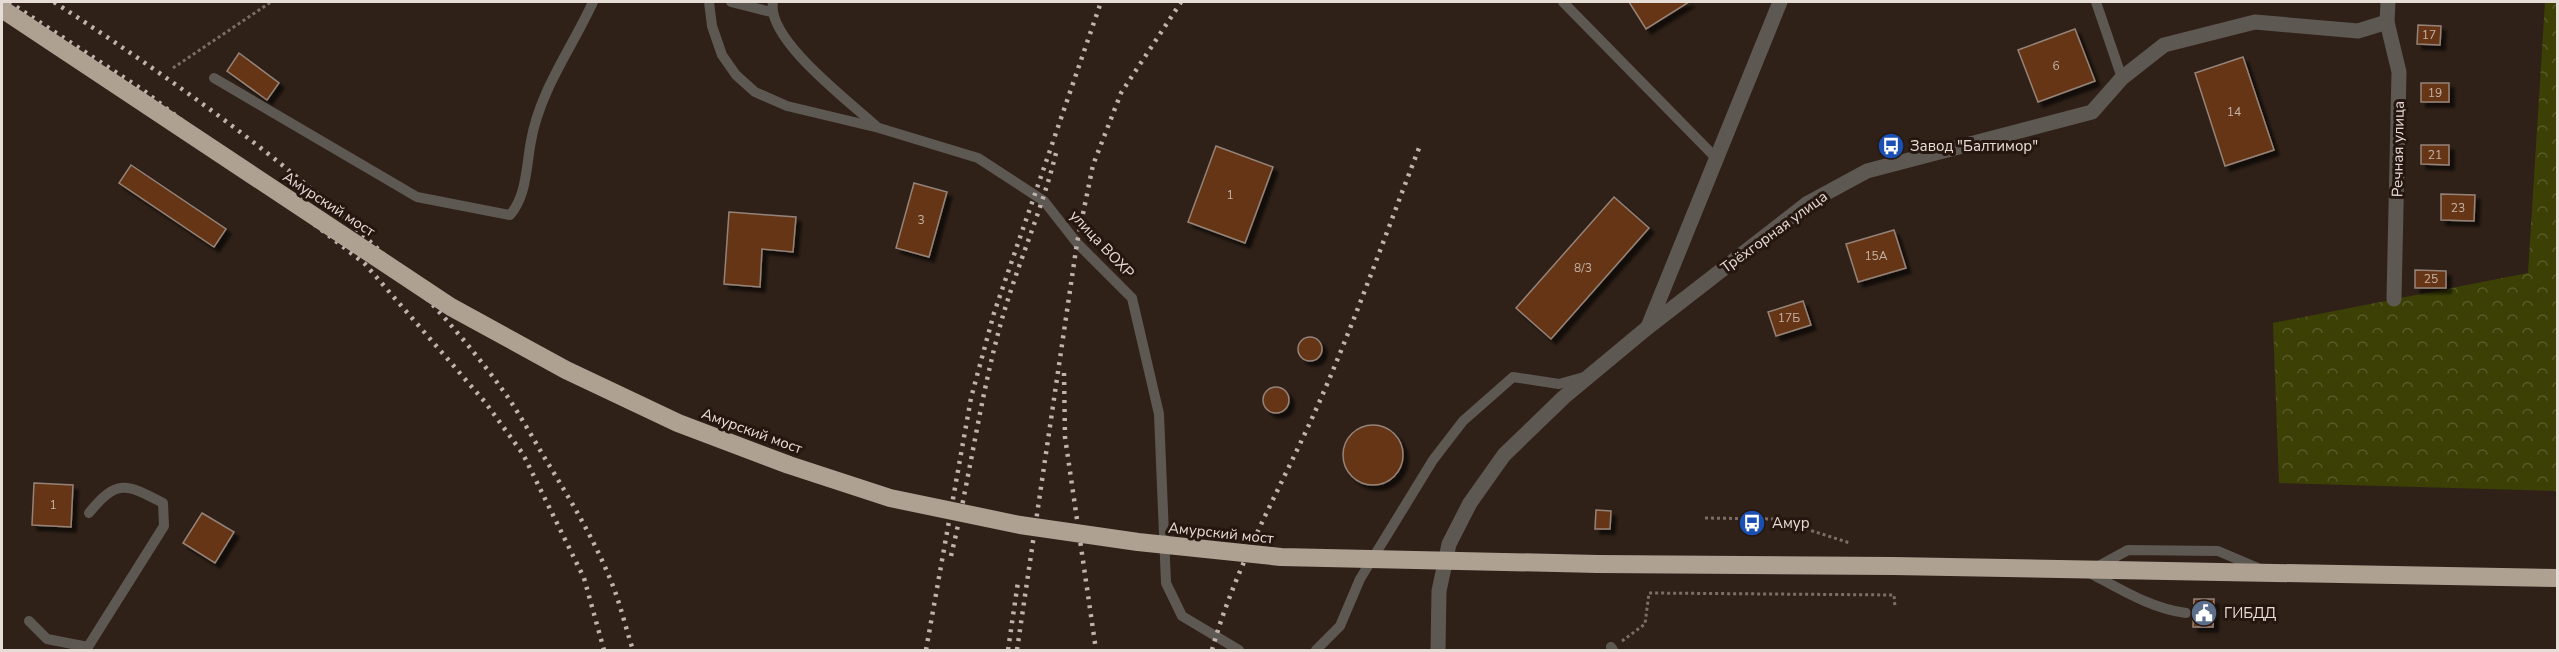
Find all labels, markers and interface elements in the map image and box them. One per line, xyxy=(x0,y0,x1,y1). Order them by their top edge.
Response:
house number: 17 xyxy=(2422,27,2436,43)
house number: 6 xyxy=(2052,58,2060,74)
house number: 19 xyxy=(2428,85,2442,101)
street label: Речная улица xyxy=(2387,101,2409,197)
house number: 14 xyxy=(2227,104,2241,120)
bus stop icon: Завод "Балтимор" xyxy=(1876,131,1906,161)
place label: Завод "Балтимор" xyxy=(1910,136,2038,156)
house number: 21 xyxy=(2428,147,2442,163)
street label: Амурский мост xyxy=(279,167,379,241)
street label: Трёхгорная улица xyxy=(1717,186,1831,278)
house number: 1 xyxy=(1226,187,1234,203)
house number: 23 xyxy=(2451,200,2465,216)
street label: улица ВОХР xyxy=(1065,206,1139,283)
house number: 3 xyxy=(917,212,925,228)
house number: 15А xyxy=(1864,248,1888,264)
house number: 8/3 xyxy=(1574,260,1592,276)
house number: 25 xyxy=(2424,271,2438,287)
house number: 17Б xyxy=(1778,310,1800,326)
street label: Амурский мост xyxy=(699,403,806,459)
house number: 1 xyxy=(49,497,57,513)
bus stop icon: Амур xyxy=(1737,508,1767,538)
place label: Амур xyxy=(1772,513,1810,533)
street label: Амурский мост xyxy=(1167,518,1275,549)
public building icon: ГИБДД xyxy=(2189,598,2219,628)
place label: ГИБДД xyxy=(2224,603,2277,623)

